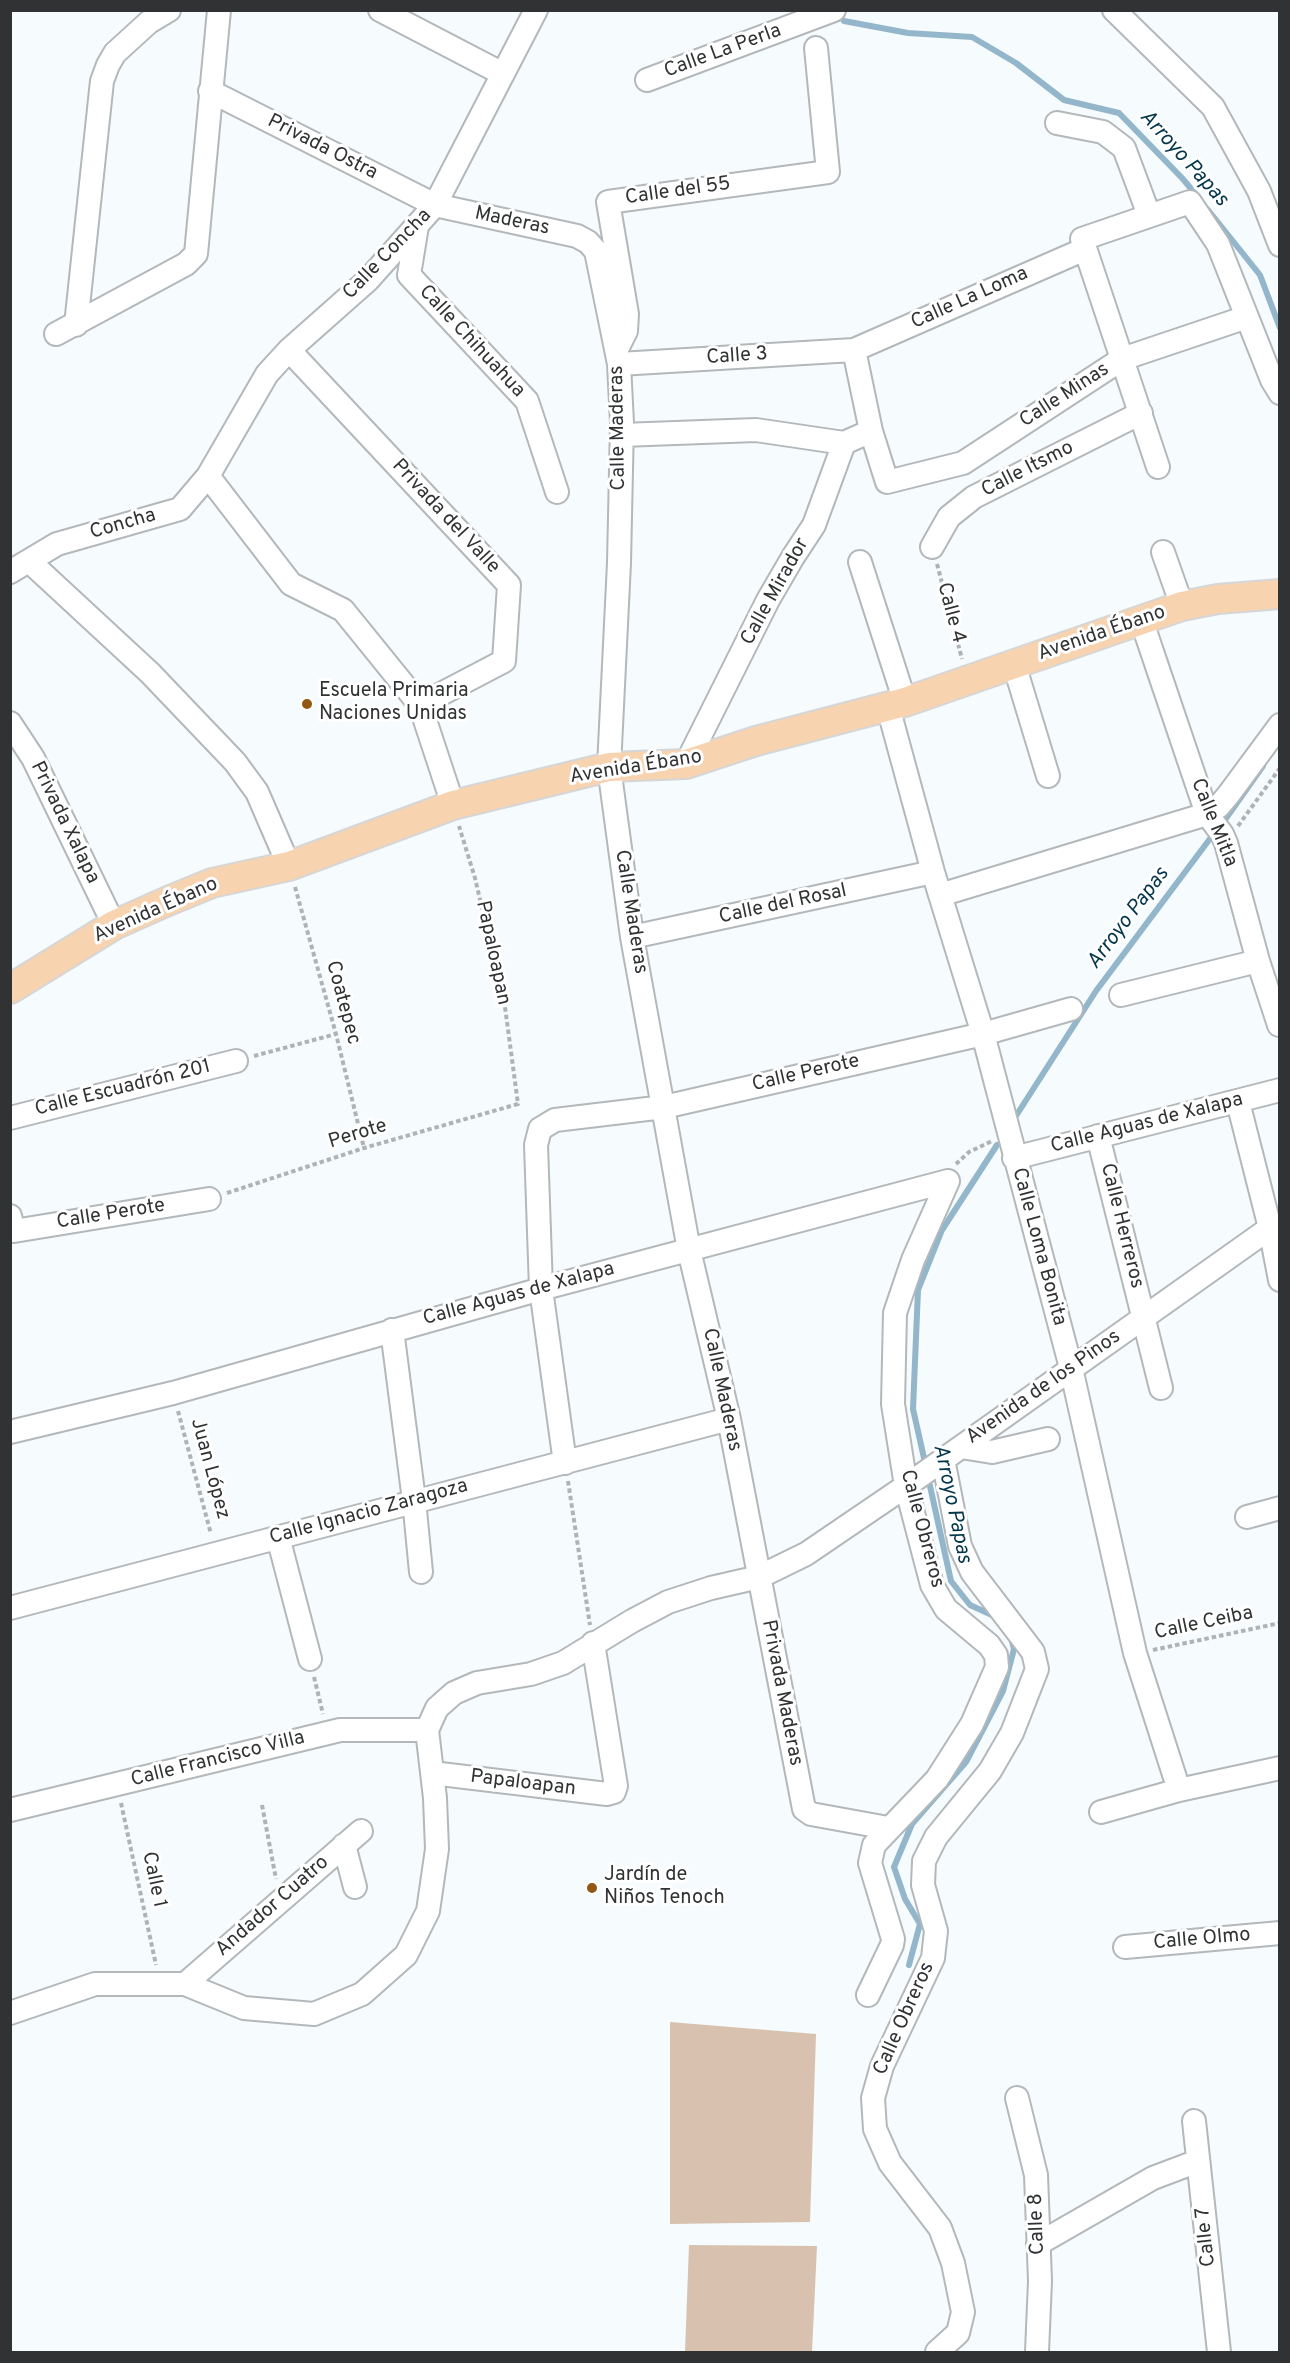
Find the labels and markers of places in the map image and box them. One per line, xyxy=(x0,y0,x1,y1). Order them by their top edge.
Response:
place label: Escuela Primaria Naciones Unidas xyxy=(319,680,468,727)
marker: Escuela Primaria Naciones Unidas xyxy=(300,697,314,711)
place label: Jardín de Niños Tenoch xyxy=(604,1864,725,1911)
marker: Jardín de Niños Tenoch xyxy=(585,1881,599,1895)

